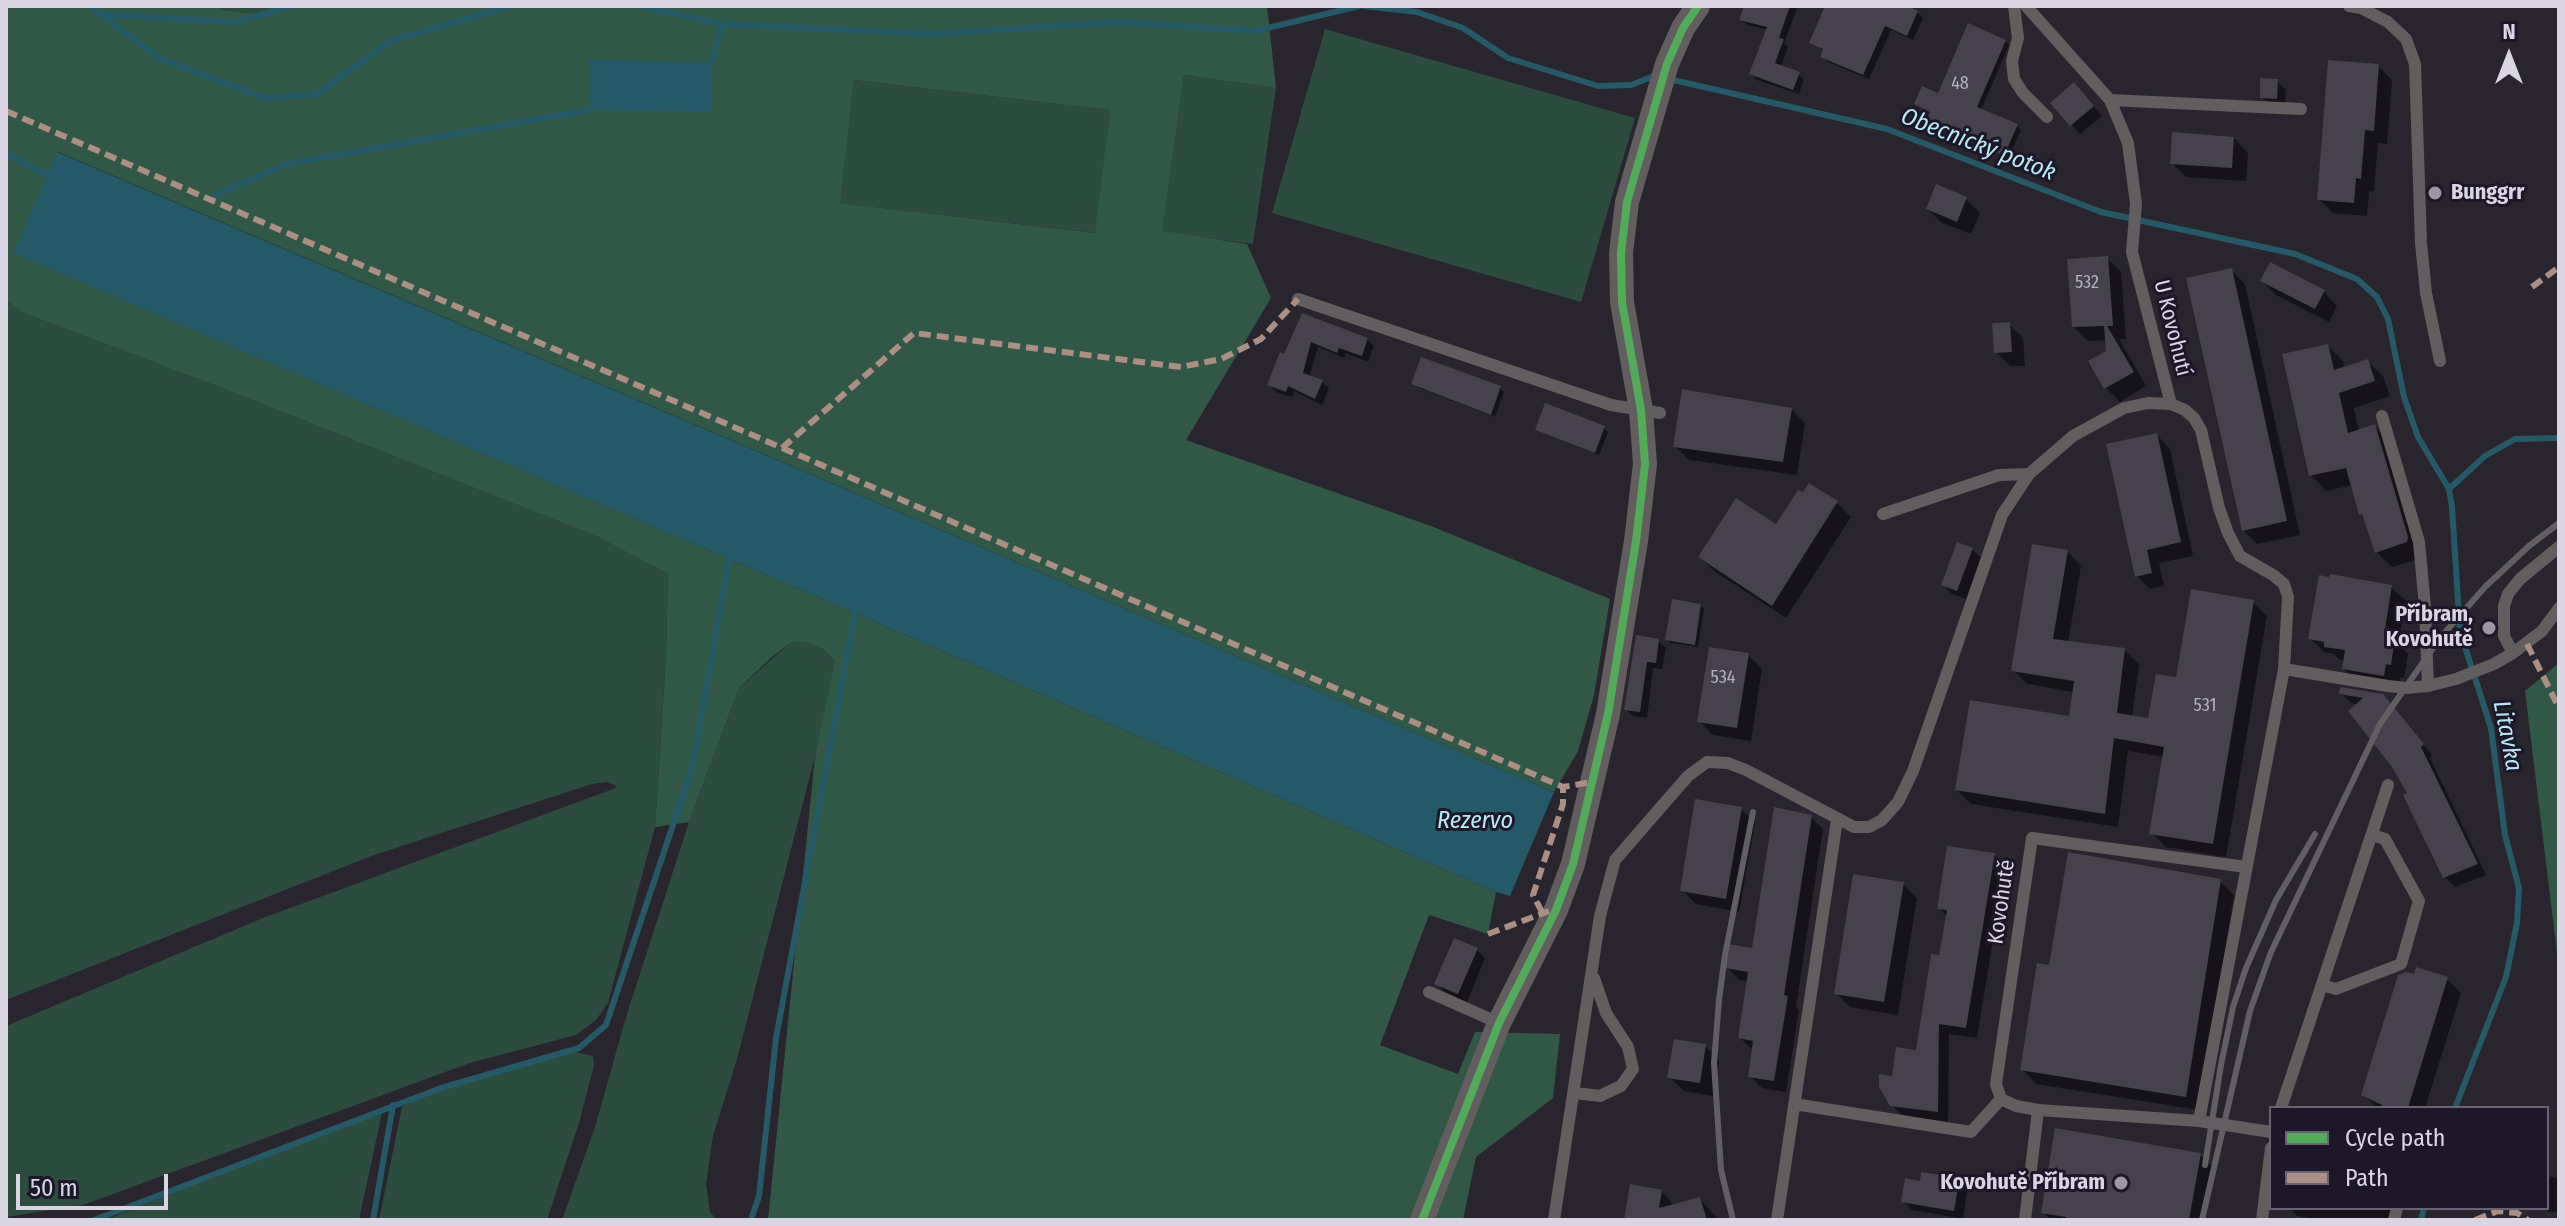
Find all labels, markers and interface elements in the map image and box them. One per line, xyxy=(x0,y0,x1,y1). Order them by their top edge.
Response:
north arrow xyxy=(2469,16,2549,96)
text: N xyxy=(2502,18,2516,45)
house number: 48 xyxy=(1951,73,1969,95)
water label: Obecnický potok xyxy=(1897,102,2059,188)
place label: Bunggrr xyxy=(2451,180,2524,206)
marker: Bunggrr xyxy=(2426,184,2444,202)
house number: 532 xyxy=(2075,272,2099,294)
street label: U Kovohutí xyxy=(2147,277,2197,379)
place label: Příbram, Kovohutě xyxy=(2386,602,2473,654)
marker: Příbram, Kovohutě xyxy=(2480,619,2498,637)
house number: 534 xyxy=(1711,667,1735,689)
house number: 531 xyxy=(2194,695,2216,717)
water label: Litavka xyxy=(2486,698,2528,774)
water label: Rezervo xyxy=(1437,807,1513,835)
street label: Kovohutě xyxy=(1983,858,2021,946)
legend xyxy=(2269,1106,2549,1210)
text: Cycle path xyxy=(2345,1124,2445,1152)
scale bar xyxy=(20,1158,172,1208)
text: Path xyxy=(2345,1164,2389,1192)
place label: Kovohutě Příbram xyxy=(1940,1170,2105,1196)
text: 50 m xyxy=(30,1174,78,1202)
marker: Kovohutě Příbram xyxy=(2112,1174,2130,1192)

